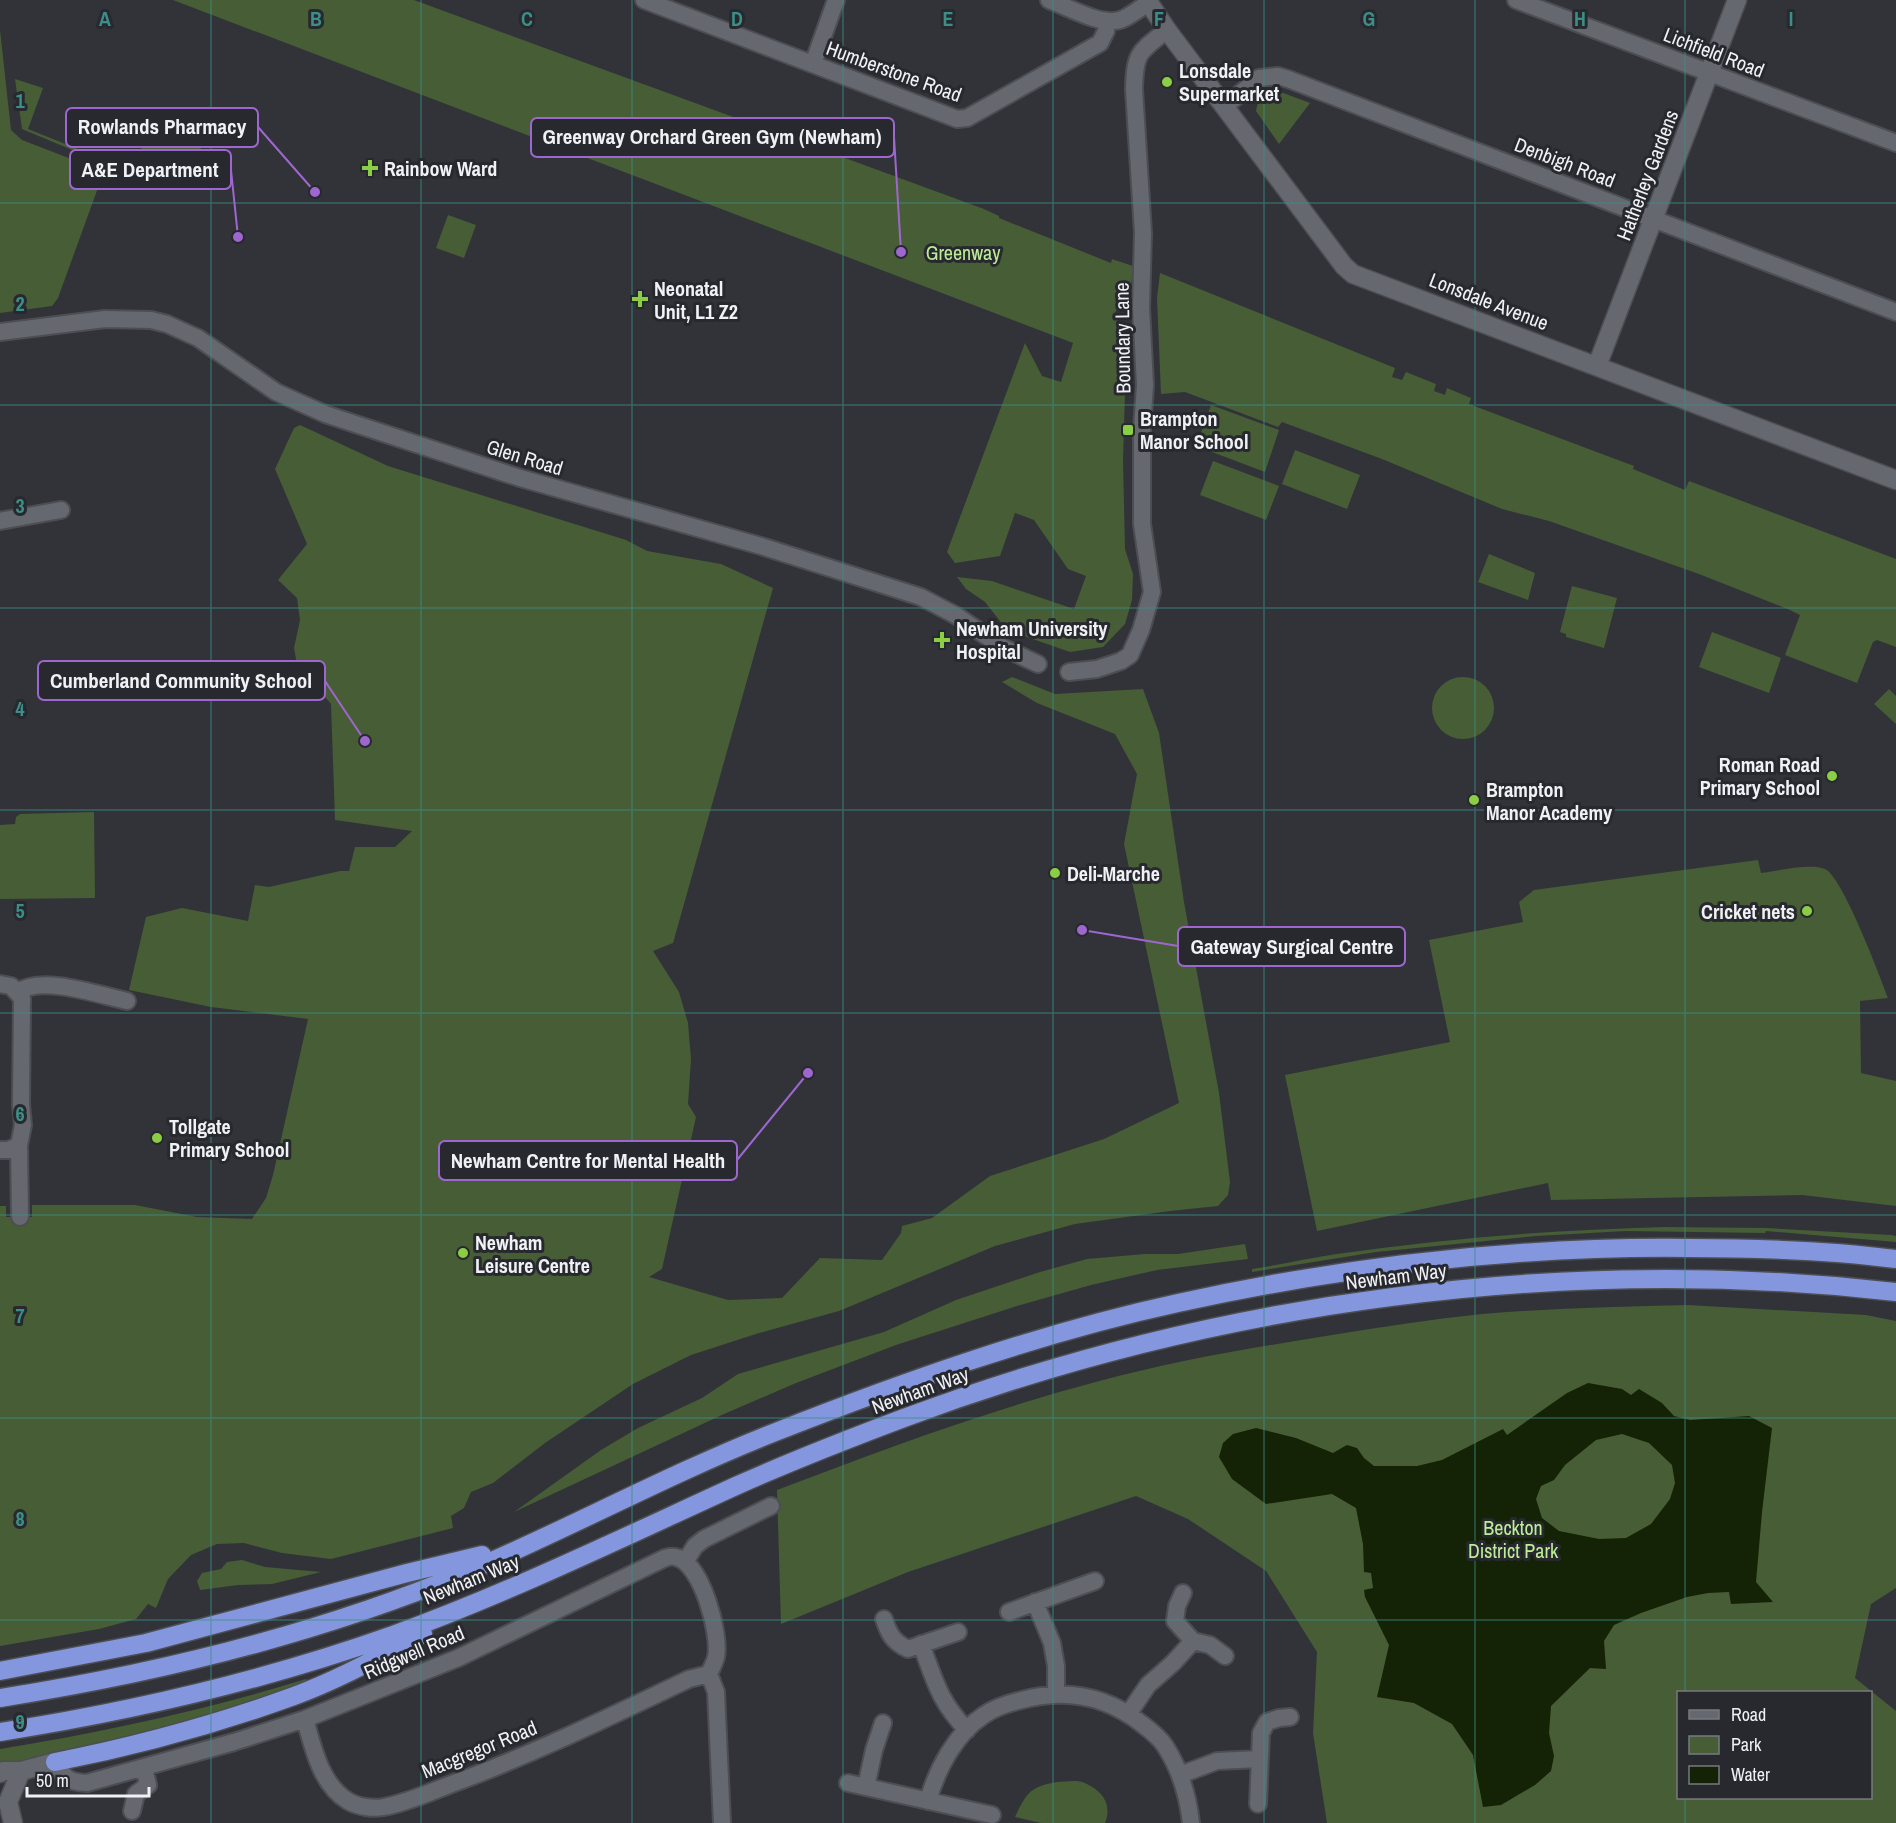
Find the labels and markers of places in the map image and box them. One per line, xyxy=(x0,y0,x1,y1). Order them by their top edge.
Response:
place label: Lonsdale Supermarket xyxy=(1179,57,1280,107)
marker: Lonsdale Supermarket xyxy=(1160,75,1174,89)
callout: Rowlands Pharmacy xyxy=(66,108,258,147)
callout: Greenway Orchard Green Gym (Newham) xyxy=(531,118,894,157)
callout: A&E Department xyxy=(70,150,231,189)
place label: Rainbow Ward xyxy=(384,155,497,182)
marker: Rainbow Ward xyxy=(361,159,379,177)
place label: Neonatal Unit, L1 Z2 xyxy=(654,275,738,325)
marker: Neonatal Unit, L1 Z2 xyxy=(631,290,649,308)
place label: Brampton Manor School xyxy=(1140,405,1248,455)
marker: Brampton Manor School xyxy=(1121,423,1135,437)
place label: Newham University Hospital xyxy=(956,615,1108,665)
marker: Newham University Hospital xyxy=(933,631,951,649)
callout: Cumberland Community School xyxy=(38,661,325,700)
place label: Roman Road Primary School xyxy=(1700,751,1820,801)
marker: Roman Road Primary School xyxy=(1825,769,1839,783)
place label: Brampton Manor Academy xyxy=(1486,776,1613,826)
marker: Brampton Manor Academy xyxy=(1467,793,1481,807)
place label: Deli-Marche xyxy=(1067,860,1160,887)
marker: Deli-Marche xyxy=(1048,866,1062,880)
place label: Cricket nets xyxy=(1701,898,1795,925)
marker: Cricket nets xyxy=(1800,904,1814,918)
callout: Gateway Surgical Centre xyxy=(1178,927,1405,966)
place label: Tollgate Primary School xyxy=(169,1113,289,1163)
marker: Tollgate Primary School xyxy=(150,1131,164,1145)
callout: Newham Centre for Mental Health xyxy=(439,1141,737,1180)
place label: Newham Leisure Centre xyxy=(475,1229,590,1279)
marker: Newham Leisure Centre xyxy=(456,1246,470,1260)

